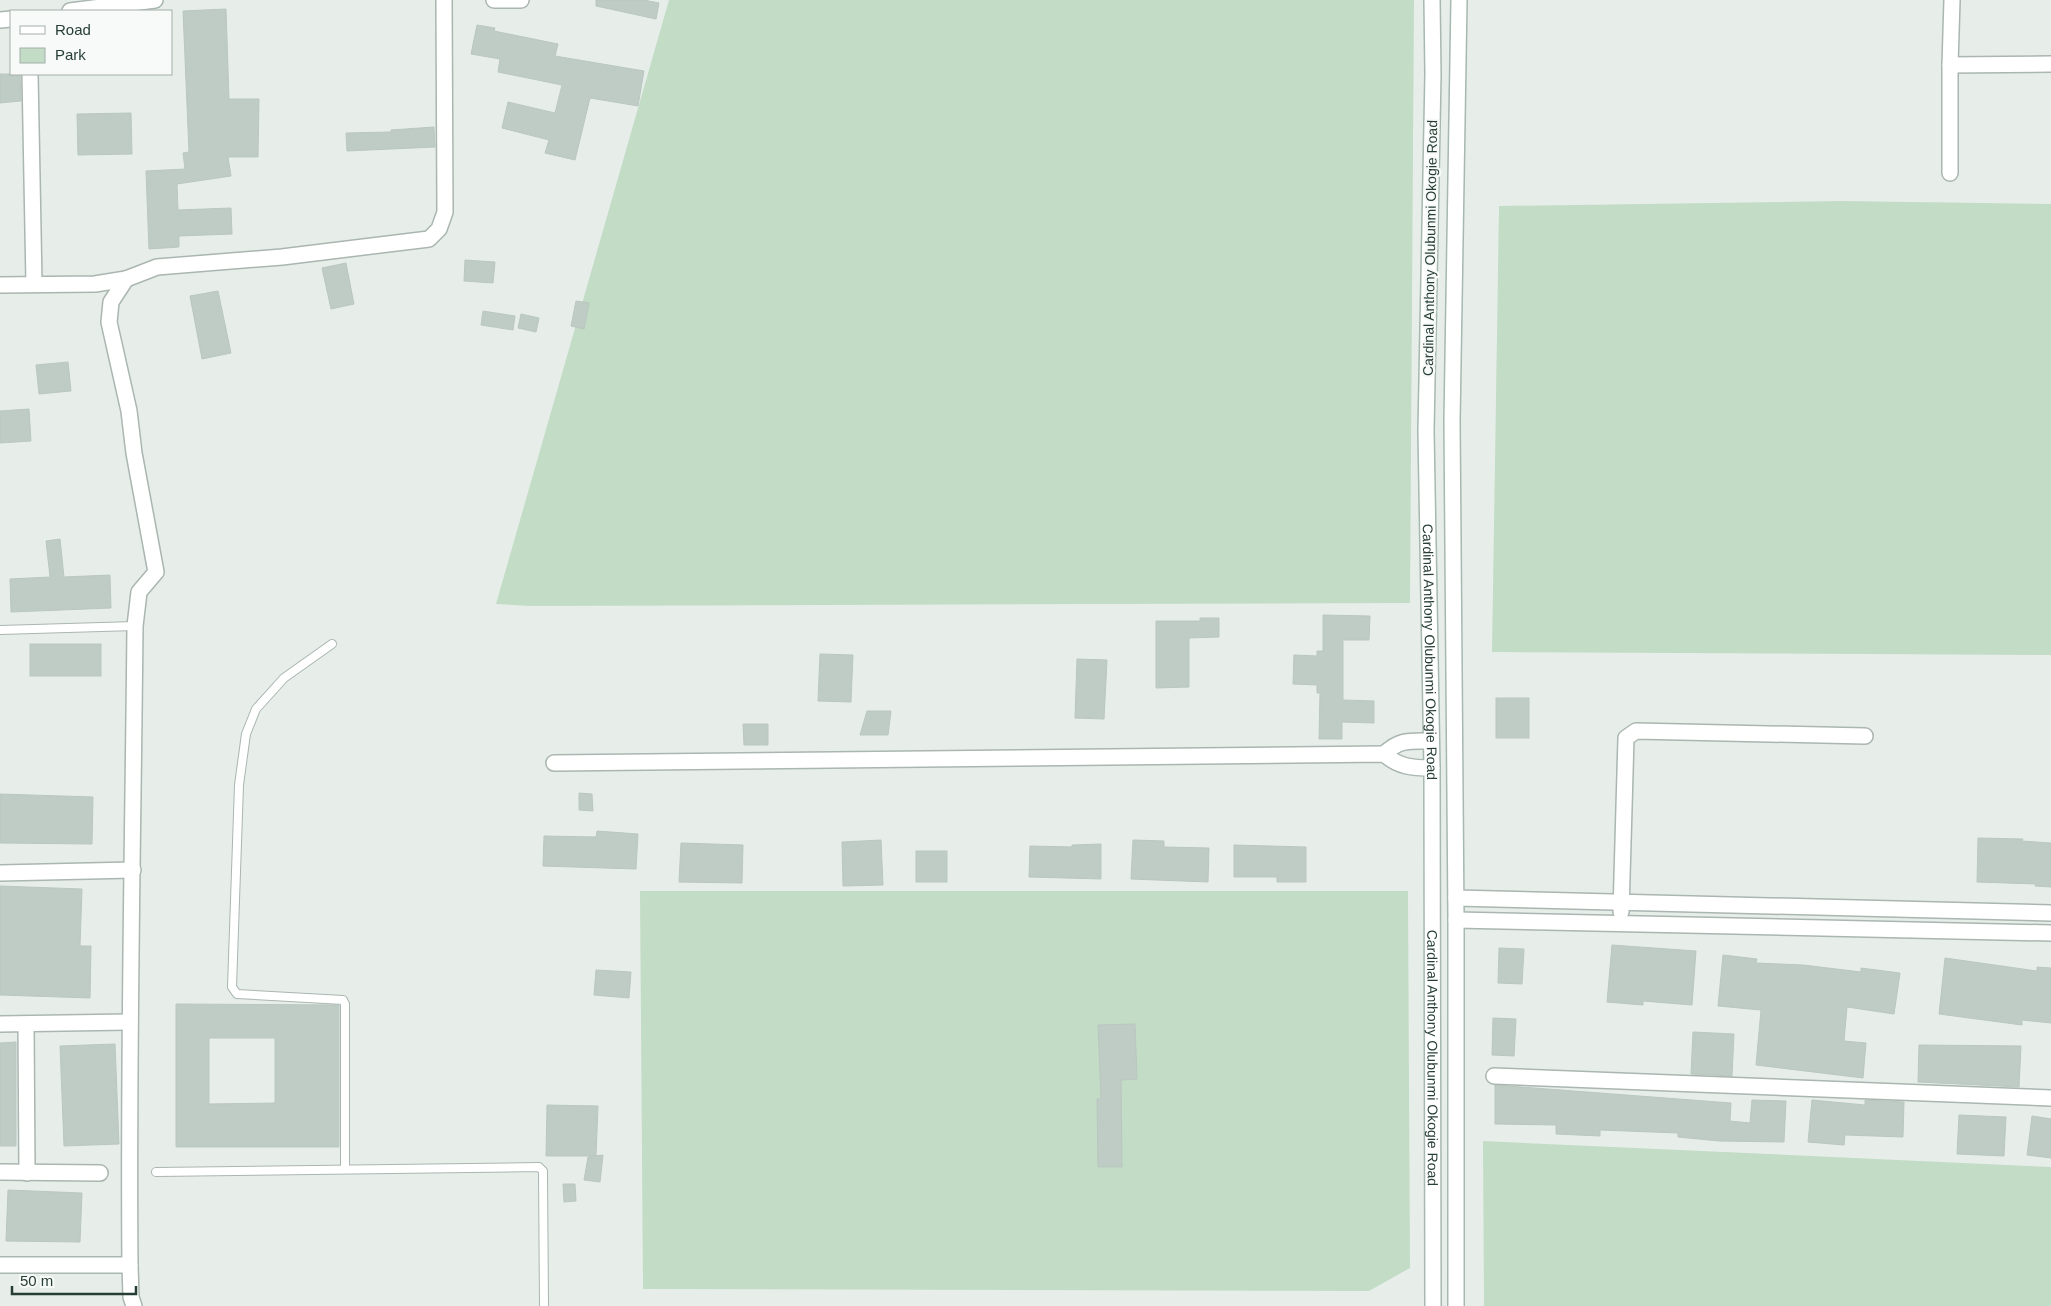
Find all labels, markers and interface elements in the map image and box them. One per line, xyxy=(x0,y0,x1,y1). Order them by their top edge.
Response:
legend xyxy=(10,10,172,75)
text: Road xyxy=(55,21,91,38)
text: Park xyxy=(55,46,86,63)
street label: Cardinal Anthony Olubunmi Okogie Road xyxy=(1420,120,1440,376)
street label: Cardinal Anthony Olubunmi Okogie Road xyxy=(1420,524,1440,780)
street label: Cardinal Anthony Olubunmi Okogie Road xyxy=(1424,930,1441,1186)
scale bar xyxy=(12,1264,136,1296)
text: 50 m xyxy=(20,1272,53,1289)

